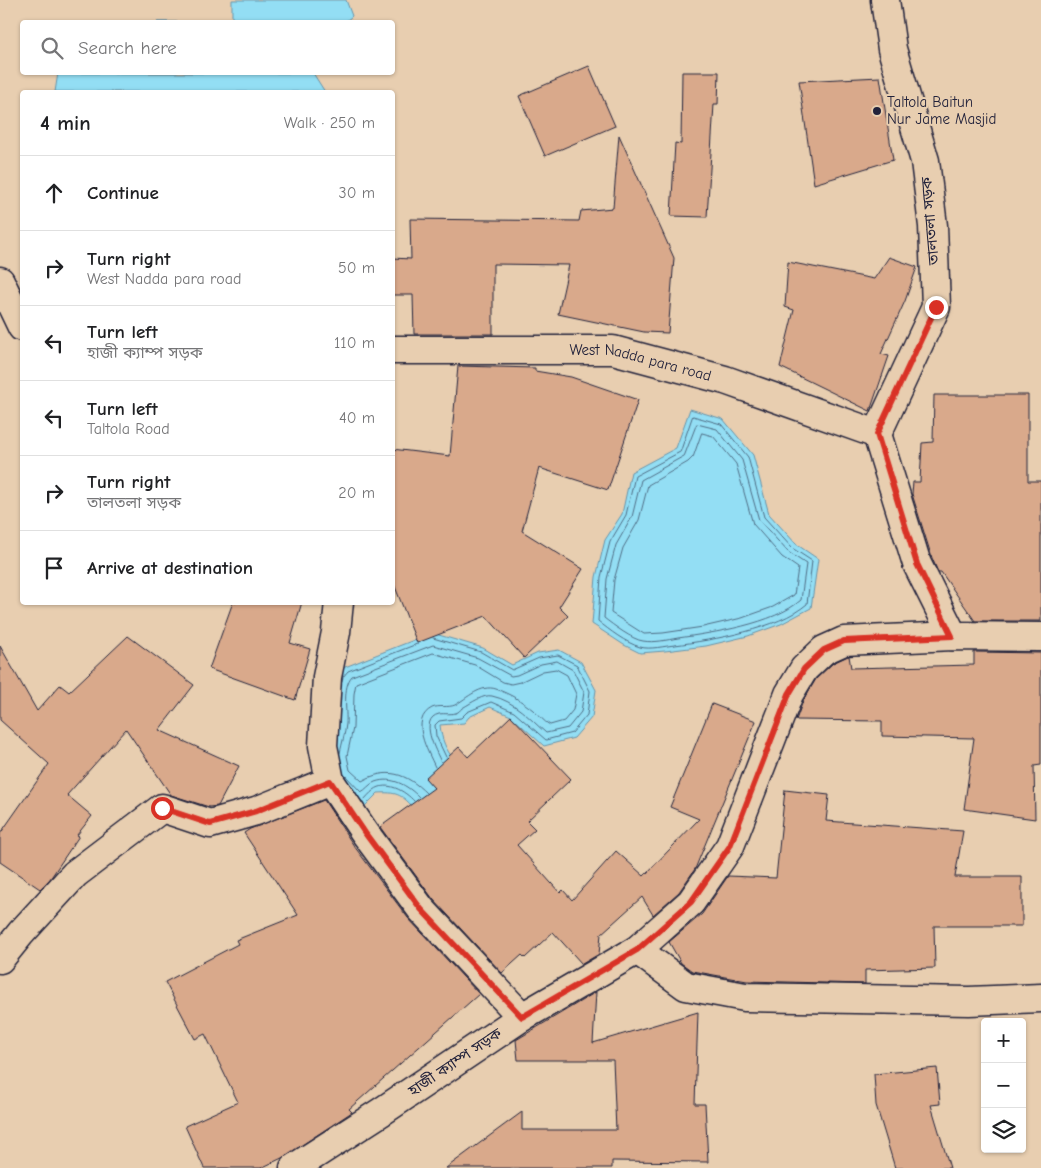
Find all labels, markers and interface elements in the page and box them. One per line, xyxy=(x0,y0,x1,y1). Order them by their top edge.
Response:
search box xyxy=(20,20,395,75)
icon: search xyxy=(38,34,66,62)
text: Search here xyxy=(78,37,177,59)
place label: Taltola Baitun Nur Jame Masjid xyxy=(887,93,996,128)
marker: Taltola Baitun Nur Jame Masjid xyxy=(871,105,883,117)
text: 4 min xyxy=(40,111,91,135)
text: Walk · 250 m xyxy=(284,114,375,132)
street label: তালতলা সড়ক xyxy=(917,175,943,267)
icon: ahead xyxy=(40,179,68,207)
text: Continue xyxy=(87,182,159,204)
text: 30 m xyxy=(339,184,375,202)
text: Turn right xyxy=(87,248,171,270)
icon: right xyxy=(40,254,68,282)
text: 50 m xyxy=(338,259,375,277)
text: West Nadda para road xyxy=(87,270,241,288)
route end xyxy=(925,296,948,319)
text: Turn left xyxy=(87,321,158,343)
icon: left xyxy=(40,329,68,357)
text: 110 m xyxy=(334,334,375,352)
street label: West Nadda para road xyxy=(570,341,713,385)
text: হাজী ক্যাম্প সড়ক xyxy=(87,344,203,362)
text: Turn left xyxy=(87,398,158,420)
icon: left xyxy=(40,404,68,432)
text: 40 m xyxy=(339,409,375,427)
text: Taltola Road xyxy=(87,420,170,438)
text: Turn right xyxy=(87,471,171,493)
icon: right xyxy=(40,479,68,507)
text: 20 m xyxy=(338,484,375,502)
text: তালতলা সড়ক xyxy=(87,494,181,512)
icon: arrive xyxy=(40,554,68,582)
text: Arrive at destination xyxy=(87,557,253,579)
route start xyxy=(151,797,174,820)
map controls xyxy=(981,1018,1026,1153)
button: + xyxy=(981,1018,1026,1063)
street label: হাজী ক্যাম্প সড়ক xyxy=(404,1024,506,1100)
button: − xyxy=(981,1063,1026,1108)
button: layers xyxy=(981,1108,1026,1153)

